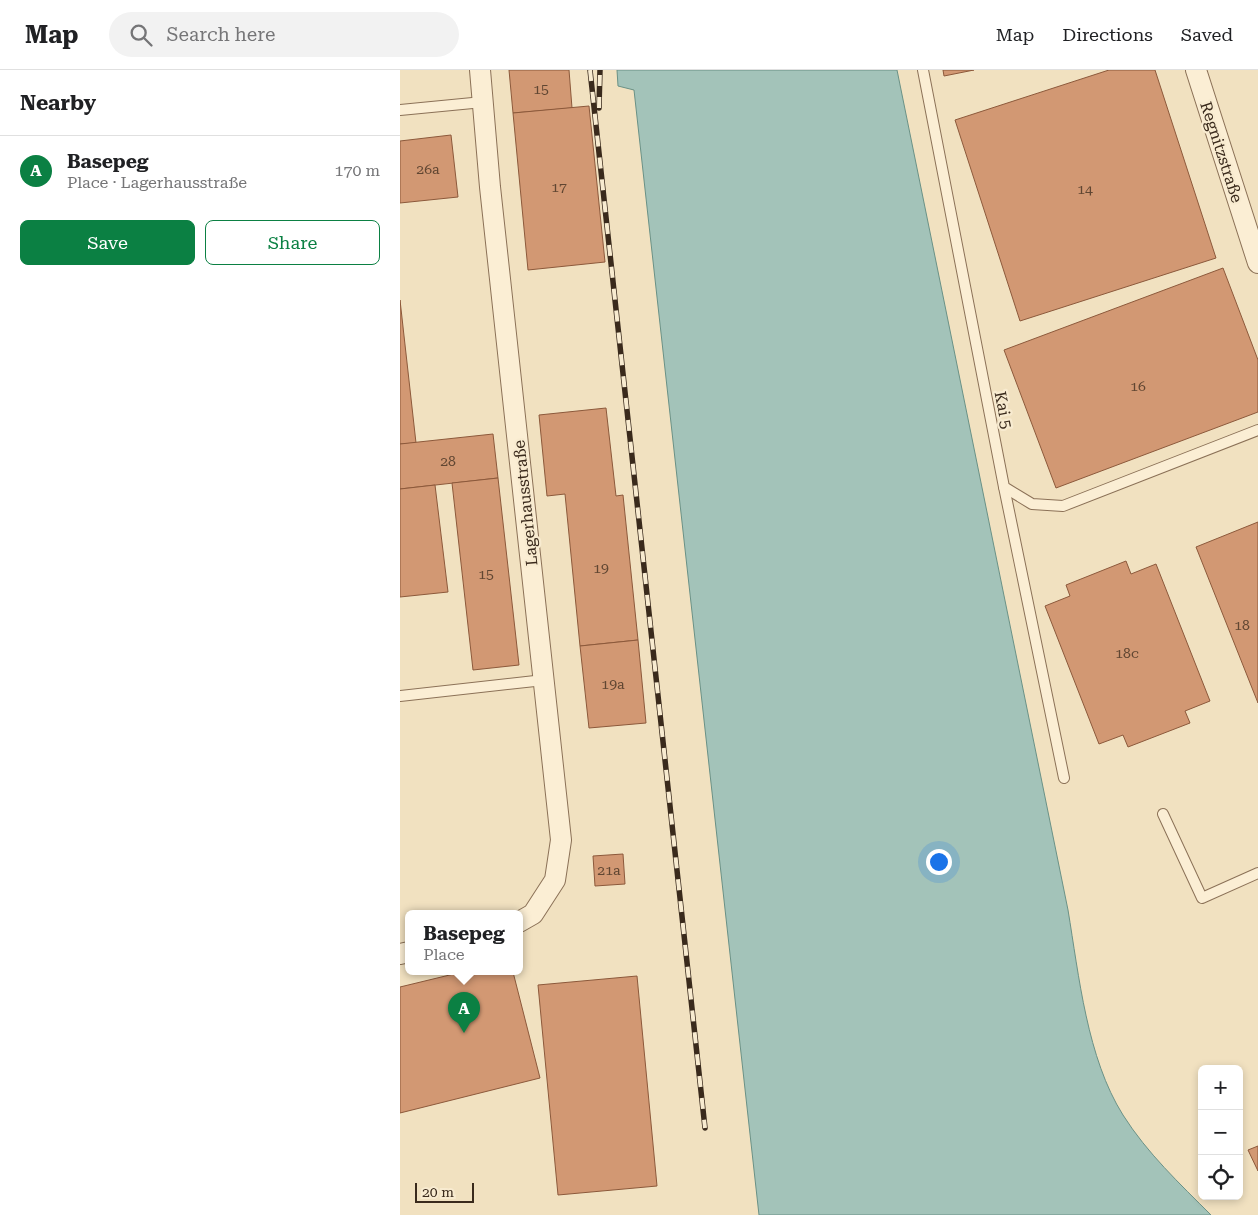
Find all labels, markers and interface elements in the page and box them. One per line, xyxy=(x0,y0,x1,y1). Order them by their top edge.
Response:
search box xyxy=(109,12,459,57)
text: Map xyxy=(25,21,79,49)
icon: search xyxy=(127,21,155,49)
text: Search here xyxy=(167,23,275,46)
text: Map xyxy=(996,24,1034,45)
text: Directions xyxy=(1062,24,1153,45)
text: Saved xyxy=(1181,24,1233,45)
house number: 15 xyxy=(533,81,549,97)
text: Nearby xyxy=(20,91,96,115)
street label: Regnitzstraße xyxy=(1196,99,1247,205)
text: Basepeg xyxy=(67,150,148,173)
text: A xyxy=(30,161,42,180)
text: 170 m xyxy=(334,161,380,180)
house number: 26a xyxy=(416,161,440,177)
text: Place · Lagerhausstraße xyxy=(67,173,247,192)
house number: 17 xyxy=(551,179,567,195)
house number: 14 xyxy=(1077,181,1093,197)
button: Save xyxy=(20,220,195,265)
button: Share xyxy=(205,220,380,265)
house number: 16 xyxy=(1130,378,1146,394)
street label: Kai 5 xyxy=(991,390,1016,431)
street label: Lagerhausstraße xyxy=(509,439,542,567)
house number: 28 xyxy=(440,453,456,469)
house number: 19 xyxy=(593,560,609,576)
house number: 15 xyxy=(478,566,494,582)
house number: 18 xyxy=(1234,617,1250,633)
house number: 18c xyxy=(1115,645,1139,661)
house number: 19a xyxy=(601,676,625,692)
your location xyxy=(926,849,952,875)
house number: 21a xyxy=(597,862,621,878)
popup xyxy=(405,910,523,975)
text: Basepeg xyxy=(423,922,505,945)
text: Place xyxy=(423,945,465,964)
pin: A xyxy=(448,992,480,1033)
map controls xyxy=(1198,1065,1243,1200)
button: + xyxy=(1198,1065,1243,1110)
button: − xyxy=(1198,1110,1243,1155)
button: locate xyxy=(1198,1155,1243,1200)
scale bar xyxy=(415,1180,474,1203)
text: 20 m xyxy=(422,1184,454,1200)

